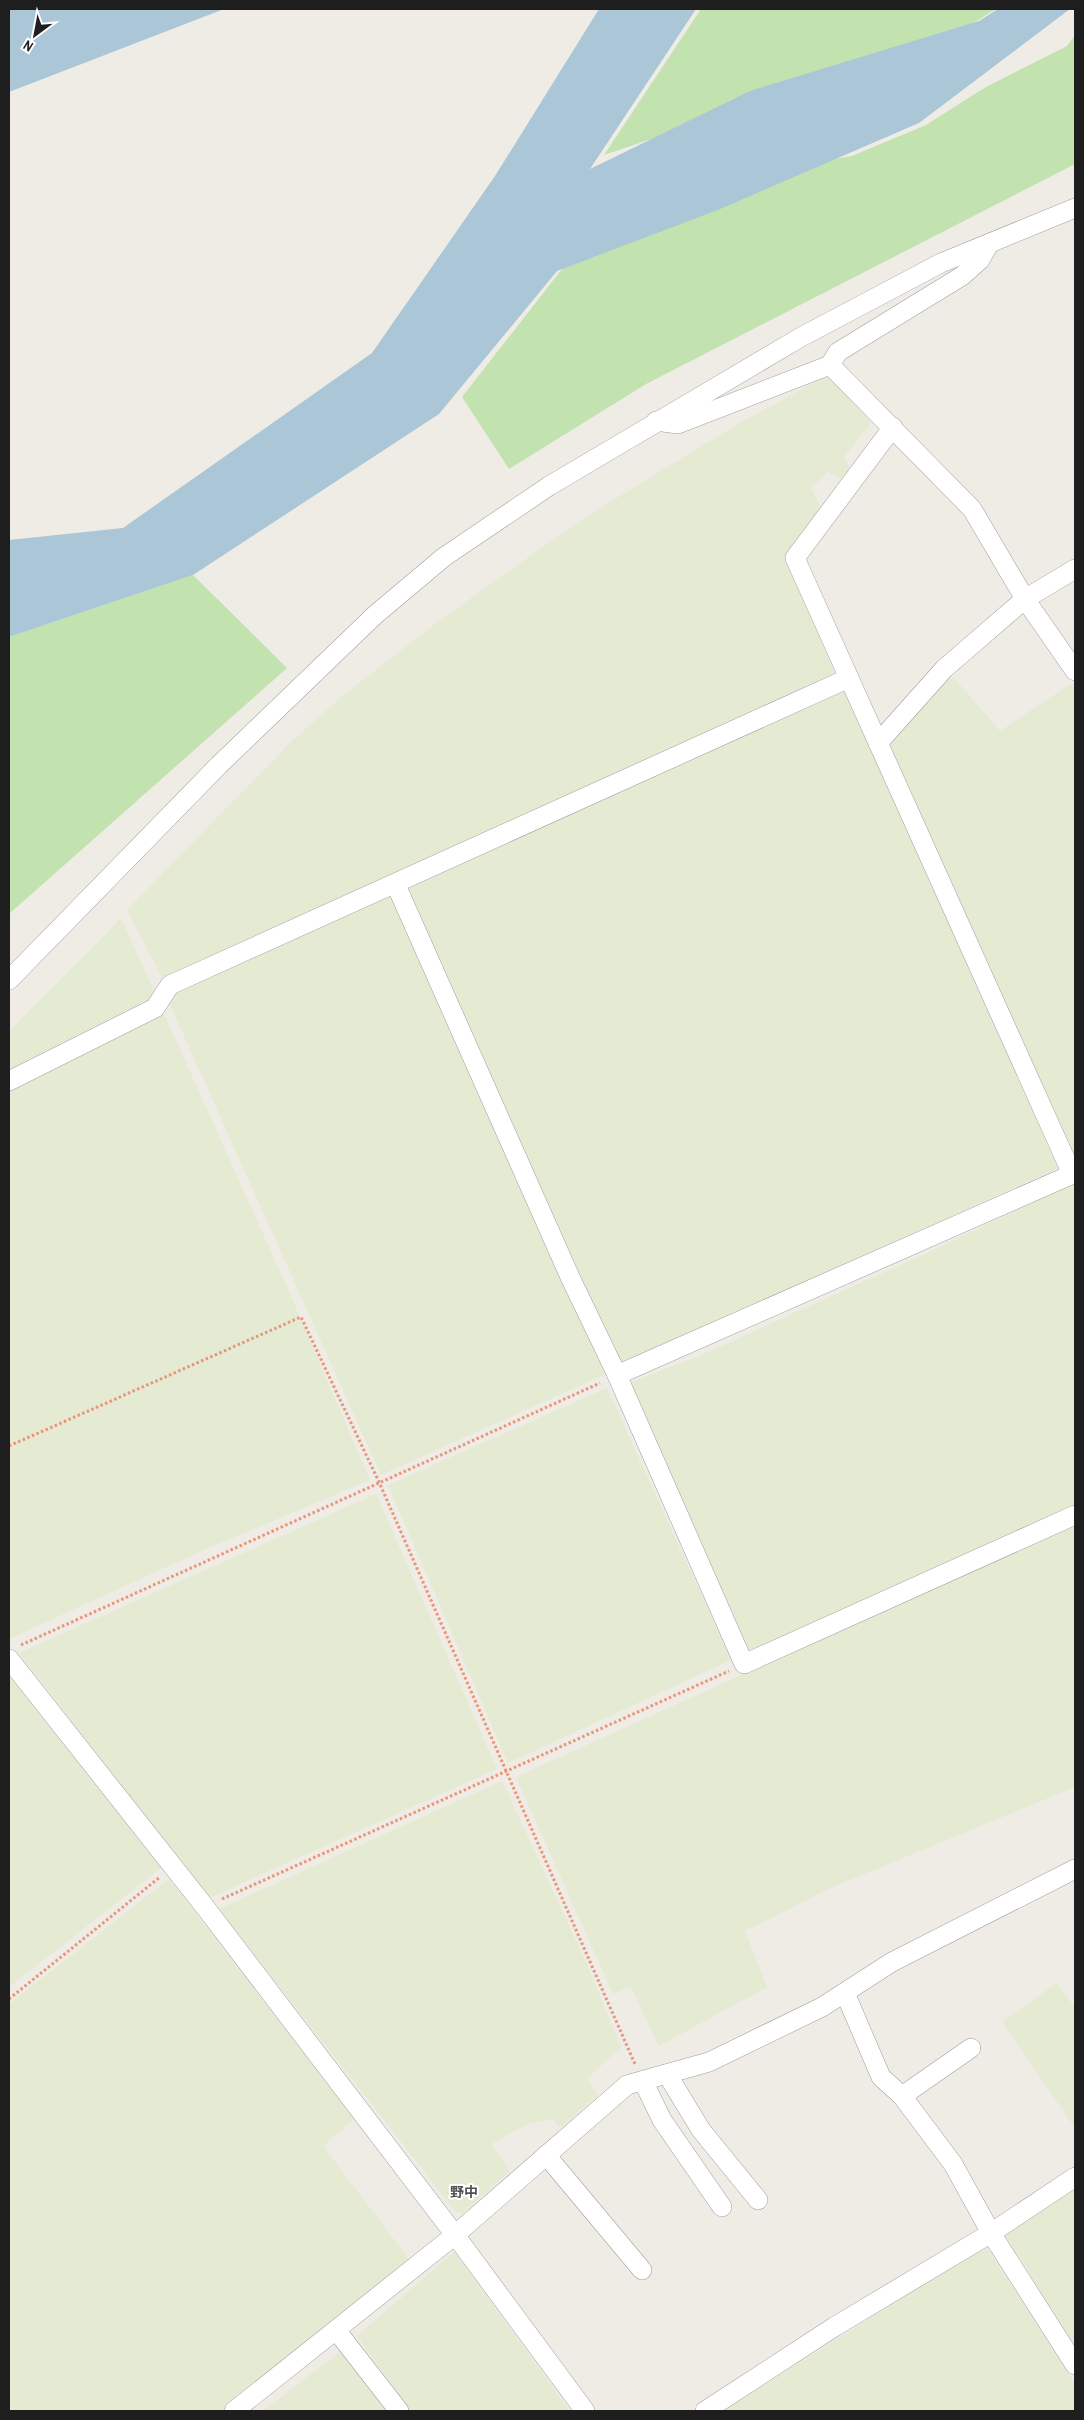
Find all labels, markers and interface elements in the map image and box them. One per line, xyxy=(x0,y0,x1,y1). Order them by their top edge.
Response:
north arrow xyxy=(10,10,60,60)
text: N xyxy=(20,36,36,56)
district label: 野中 xyxy=(450,2183,478,2201)

